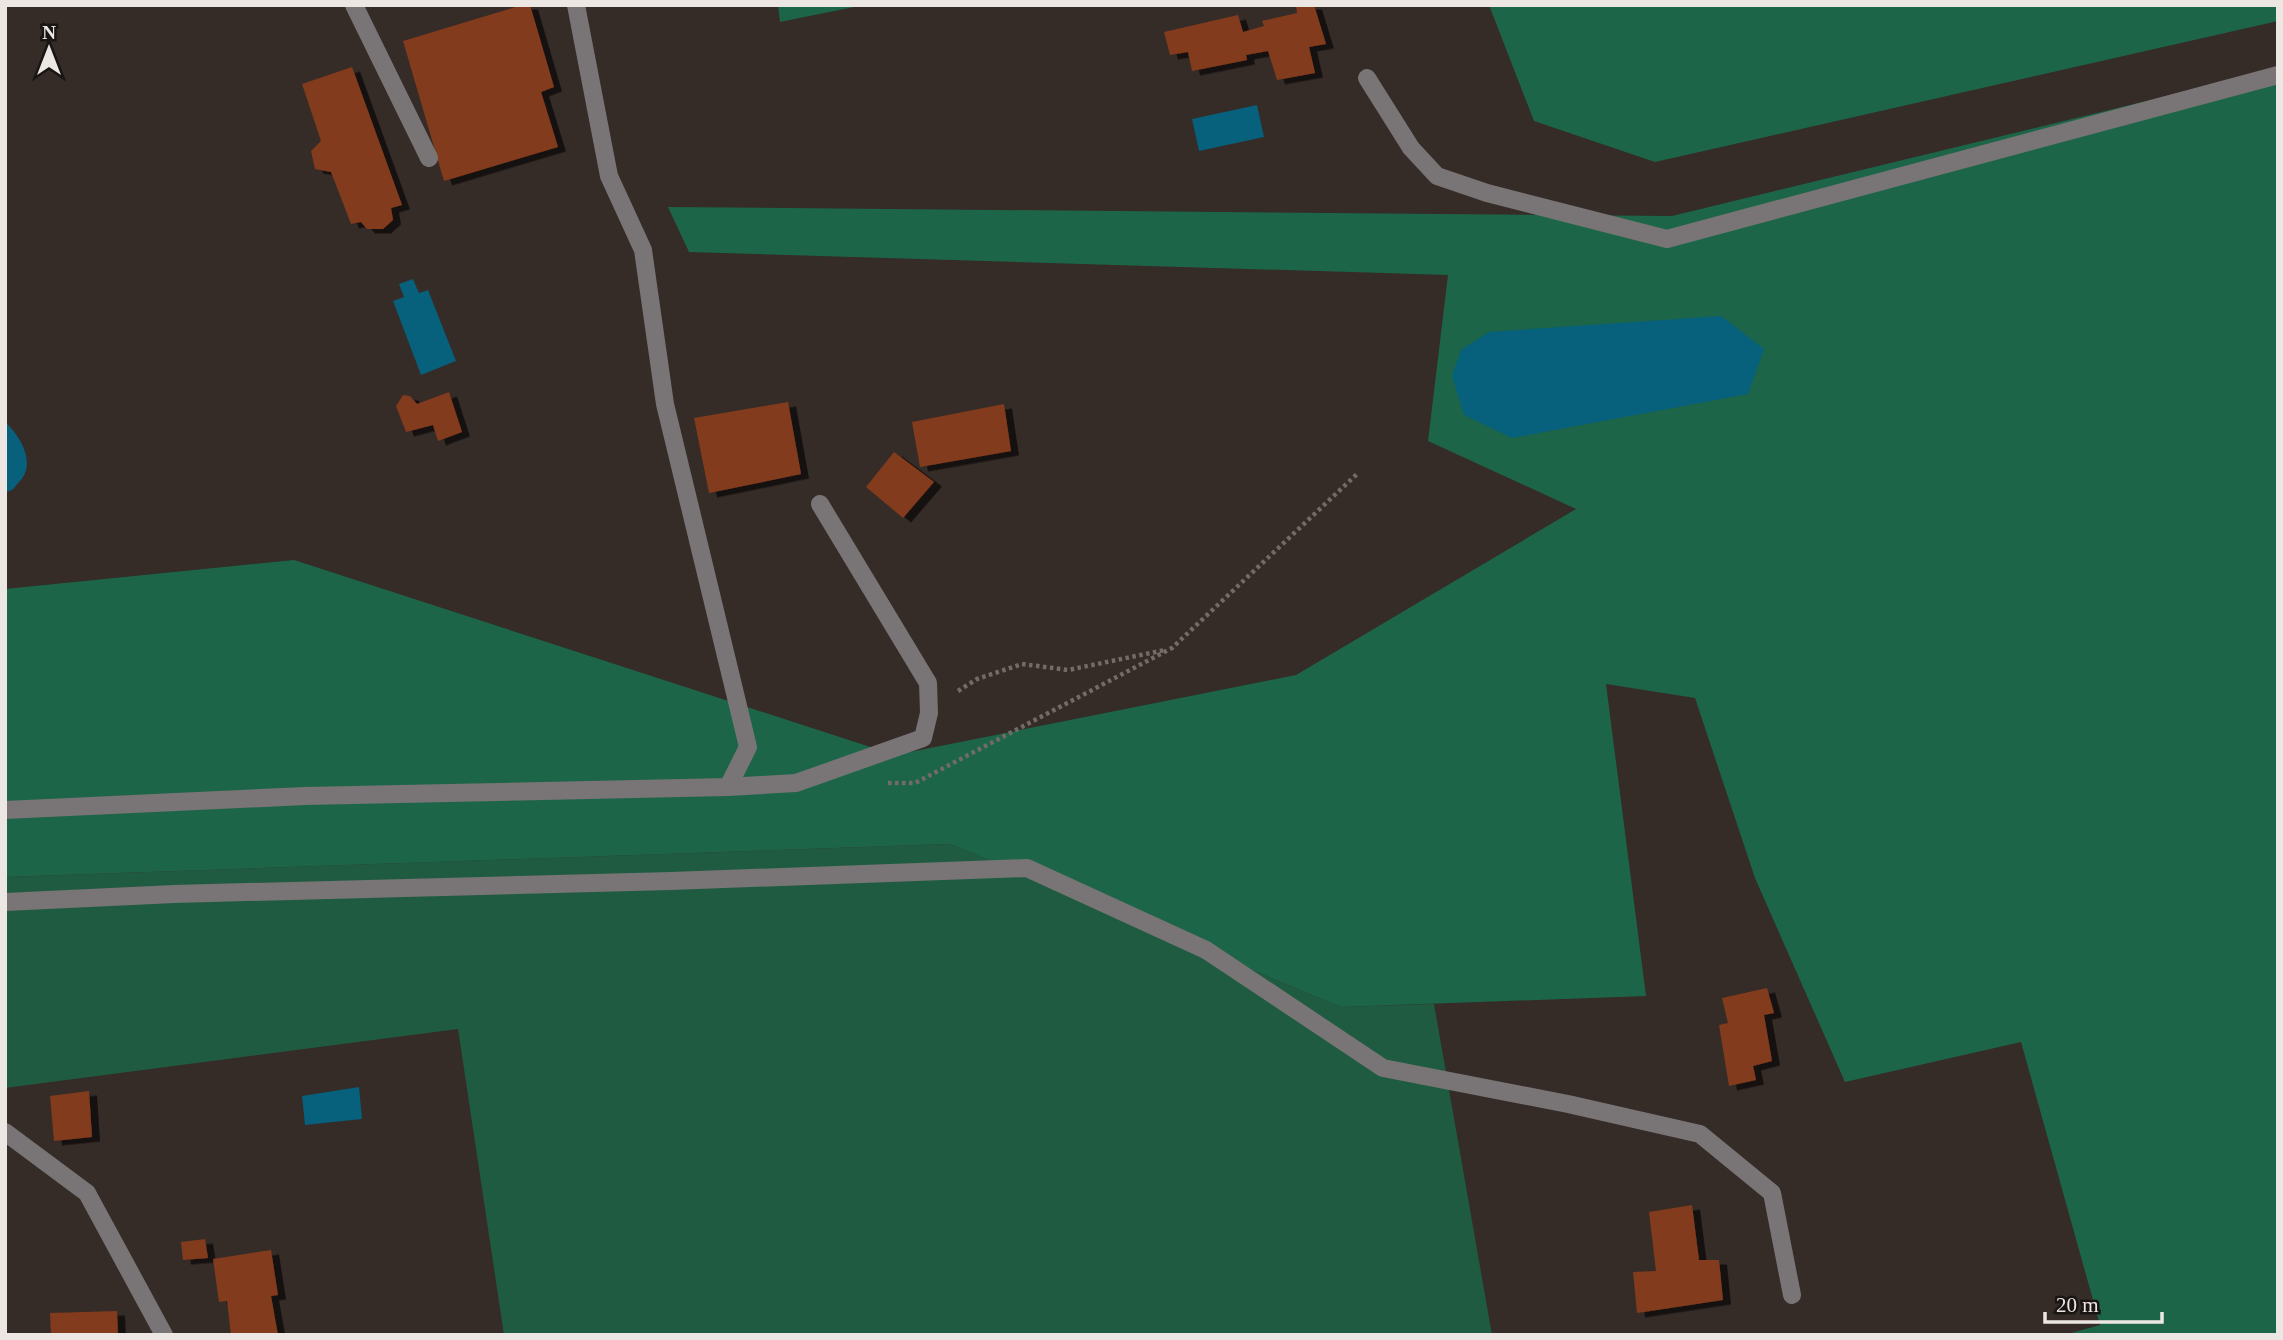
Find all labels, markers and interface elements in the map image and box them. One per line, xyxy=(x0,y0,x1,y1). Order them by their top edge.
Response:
north arrow xyxy=(14,14,84,84)
text: N xyxy=(42,22,56,43)
scale bar xyxy=(2045,1280,2162,1324)
text: 20 m xyxy=(2056,1293,2099,1317)

